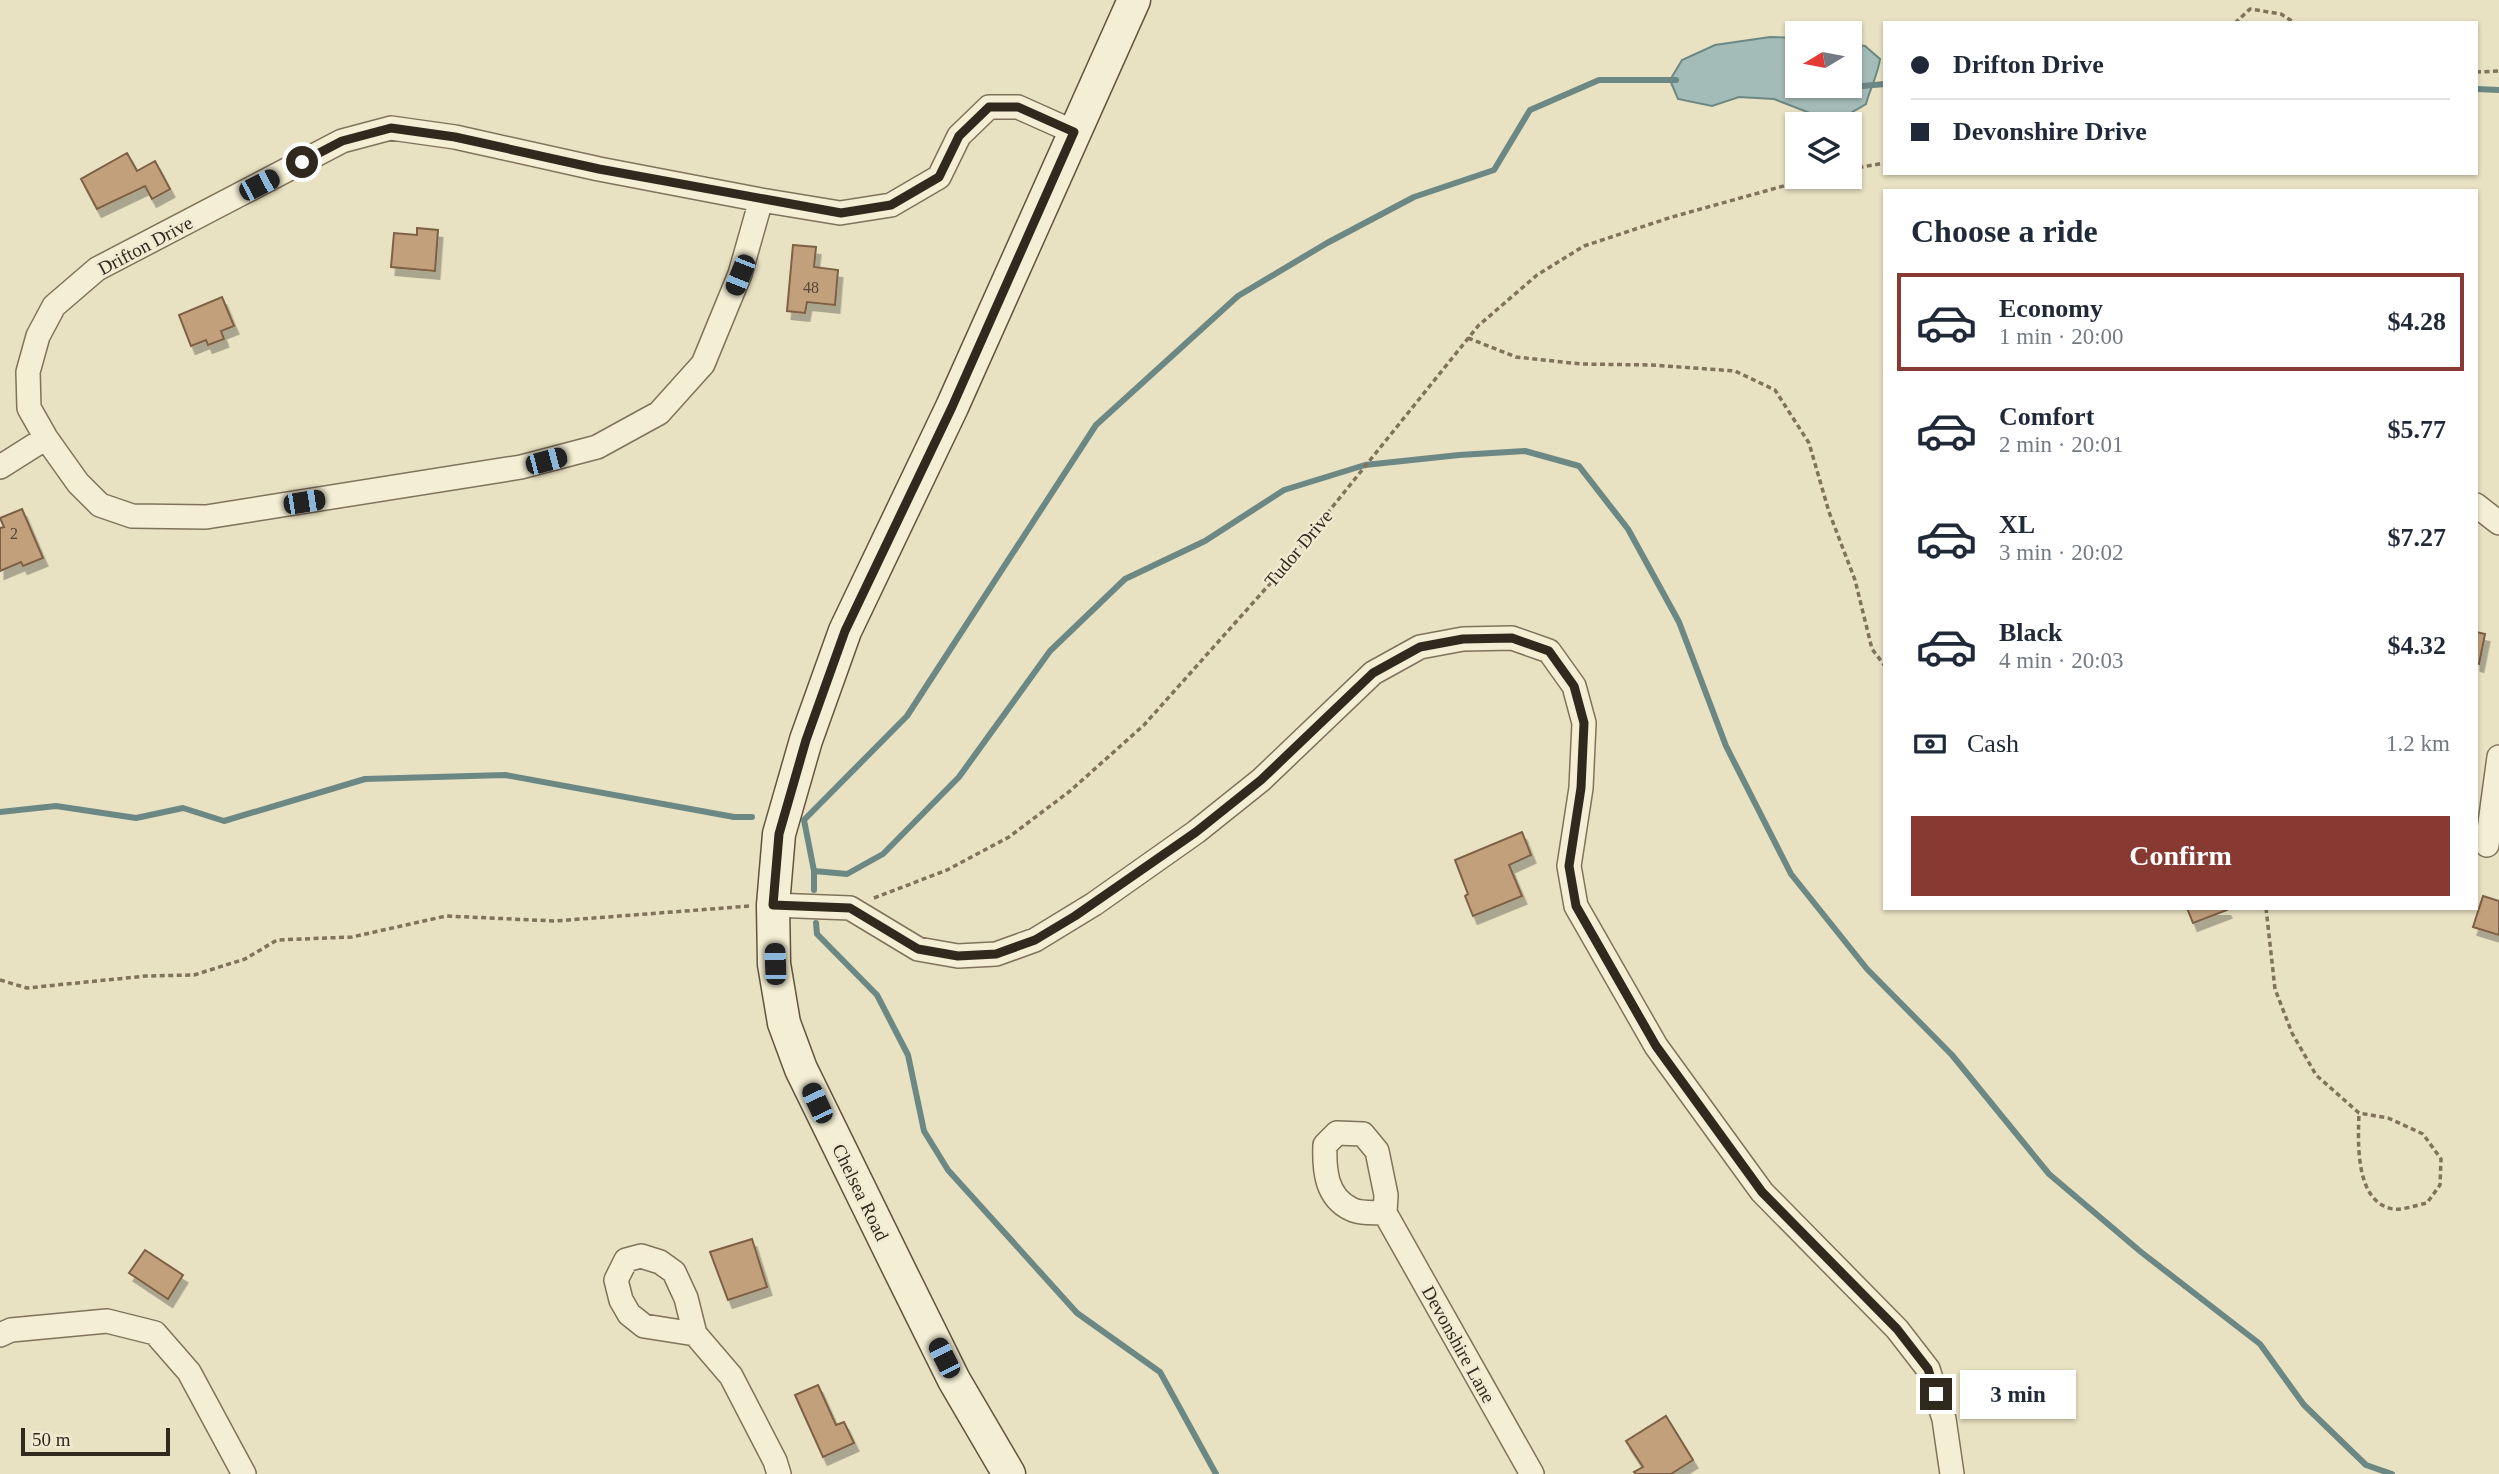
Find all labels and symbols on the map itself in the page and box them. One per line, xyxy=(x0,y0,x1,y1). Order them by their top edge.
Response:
north arrow xyxy=(1785,21,1862,98)
route start xyxy=(286,146,318,178)
car xyxy=(236,166,283,204)
street label: Drifton Drive xyxy=(94,212,196,279)
car xyxy=(723,252,758,298)
house number: 48 xyxy=(803,279,819,296)
car xyxy=(523,445,570,477)
car xyxy=(282,488,327,516)
street label: Tudor Drive xyxy=(1260,506,1337,591)
house number: 2 xyxy=(10,525,18,542)
car xyxy=(764,943,787,985)
car xyxy=(799,1080,836,1126)
street label: Chelsea Road xyxy=(828,1140,893,1244)
street label: Devonshire Lane xyxy=(1418,1282,1499,1406)
car xyxy=(926,1335,963,1381)
callout: 3 min xyxy=(1960,1370,2076,1418)
route end xyxy=(1920,1378,1952,1410)
scale bar xyxy=(21,1425,170,1457)

